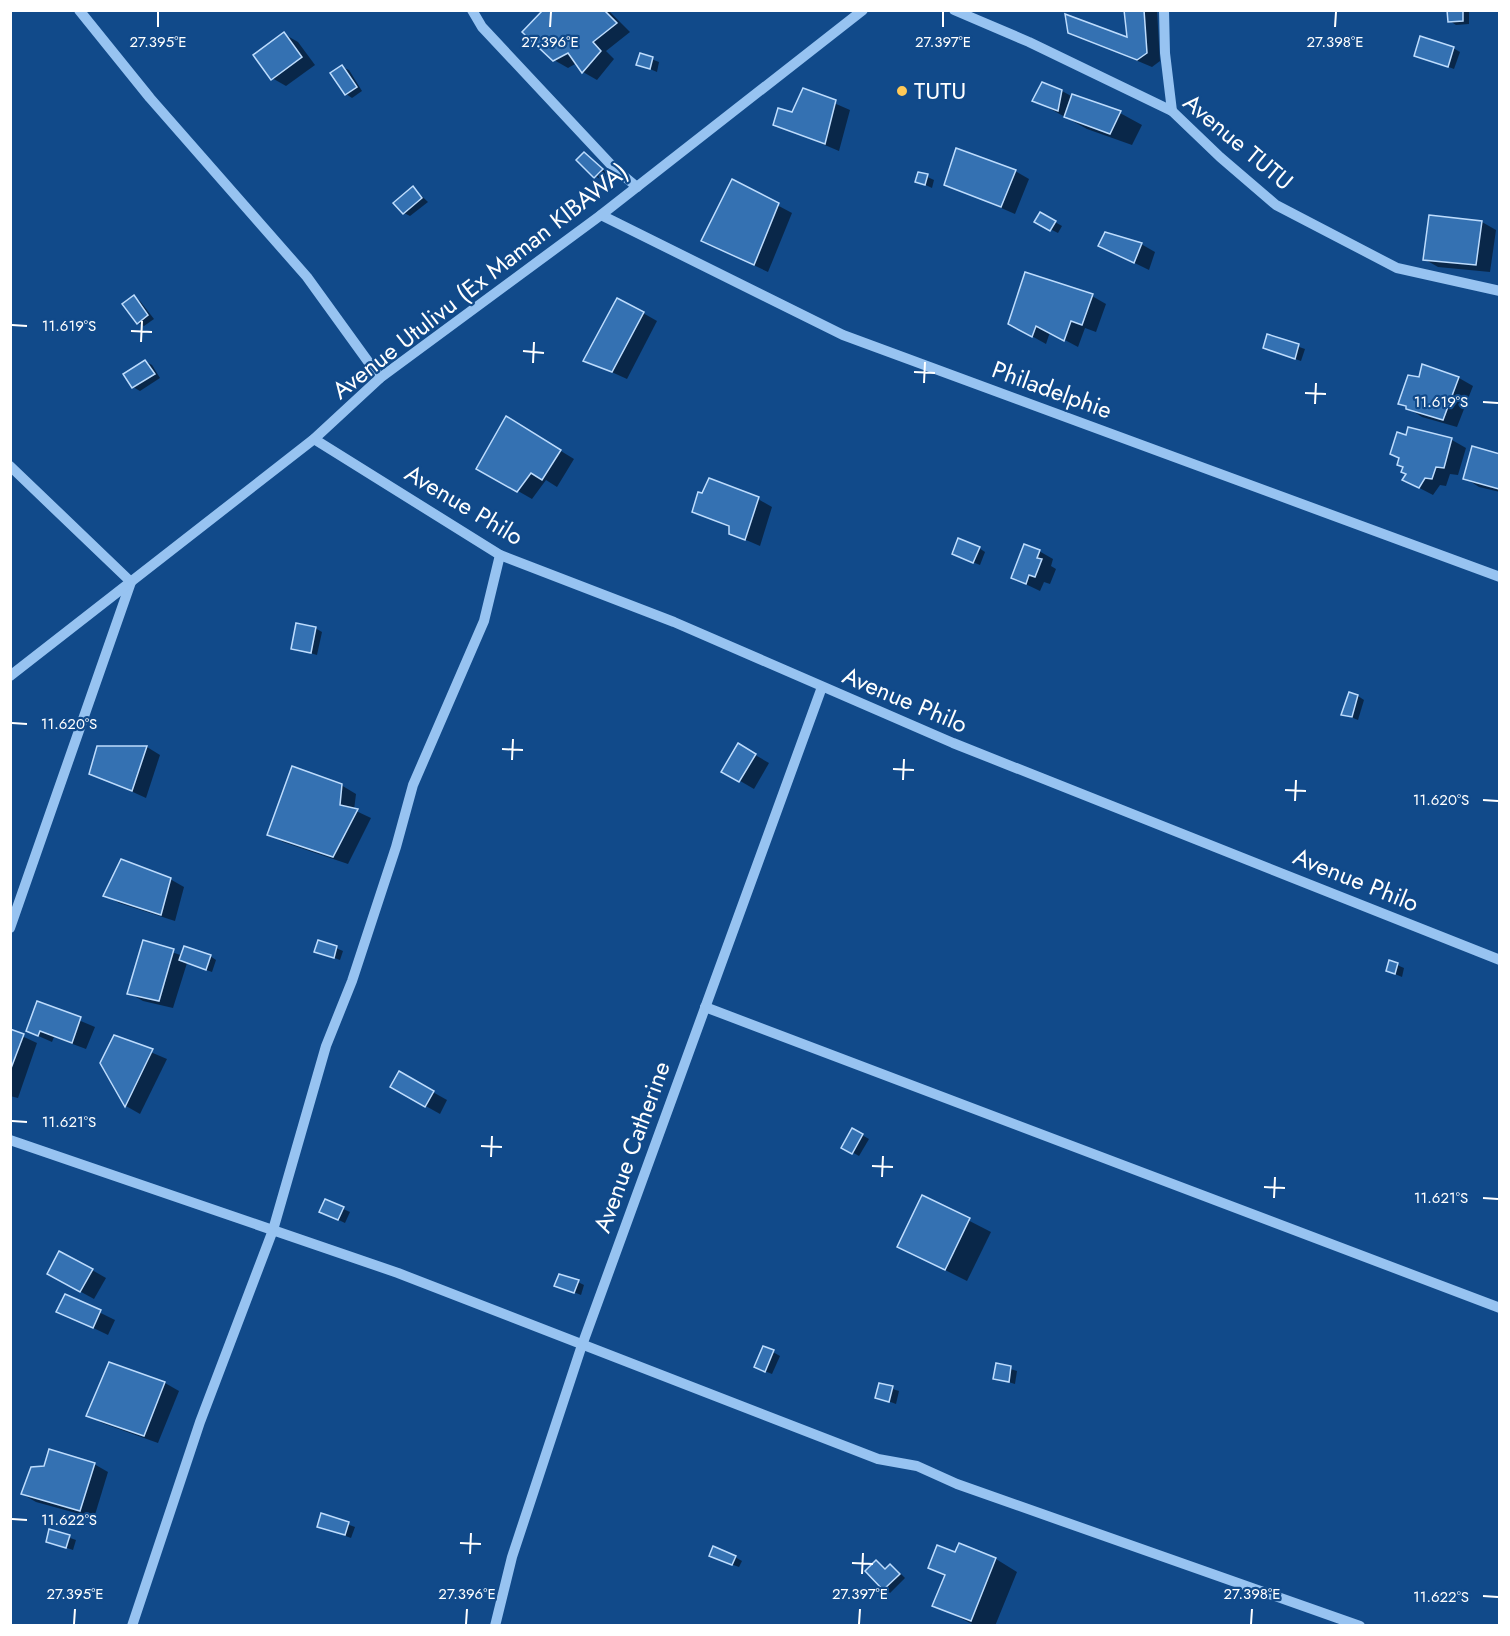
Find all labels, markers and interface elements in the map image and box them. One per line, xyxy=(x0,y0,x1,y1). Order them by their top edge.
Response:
text: 27.395°E xyxy=(129,31,187,53)
text: 27.396°E xyxy=(521,31,579,53)
text: 27.397°E xyxy=(915,31,971,53)
text: 27.398°E xyxy=(1307,31,1363,53)
place label: TUTU xyxy=(914,73,966,108)
marker: TUTU xyxy=(895,84,909,98)
street label: Avenue TUTU xyxy=(1176,85,1301,198)
street label: Avenue Utulivu (Ex Maman KIBAWA) xyxy=(324,154,635,407)
text: 11.619°S xyxy=(42,315,96,337)
street label: Philadelphie xyxy=(987,352,1117,427)
text: 11.619°S xyxy=(1414,391,1468,413)
street label: Avenue Philo xyxy=(398,455,530,554)
street label: Avenue Philo xyxy=(837,658,973,742)
text: 11.620°S xyxy=(41,713,97,735)
text: 11.620°S xyxy=(1413,789,1469,811)
street label: Avenue Philo xyxy=(1288,838,1424,921)
street label: Avenue Catherine xyxy=(584,1056,679,1237)
text: 11.621°S xyxy=(42,1111,96,1133)
text: 11.621°S xyxy=(1414,1187,1468,1209)
text: 11.622°S xyxy=(41,1509,97,1531)
text: 27.395°E xyxy=(46,1583,104,1605)
text: 27.396°E xyxy=(438,1583,496,1605)
text: 27.397°E xyxy=(832,1583,888,1605)
text: 27.398°E xyxy=(1224,1583,1280,1605)
text: 11.622°S xyxy=(1413,1586,1469,1608)

